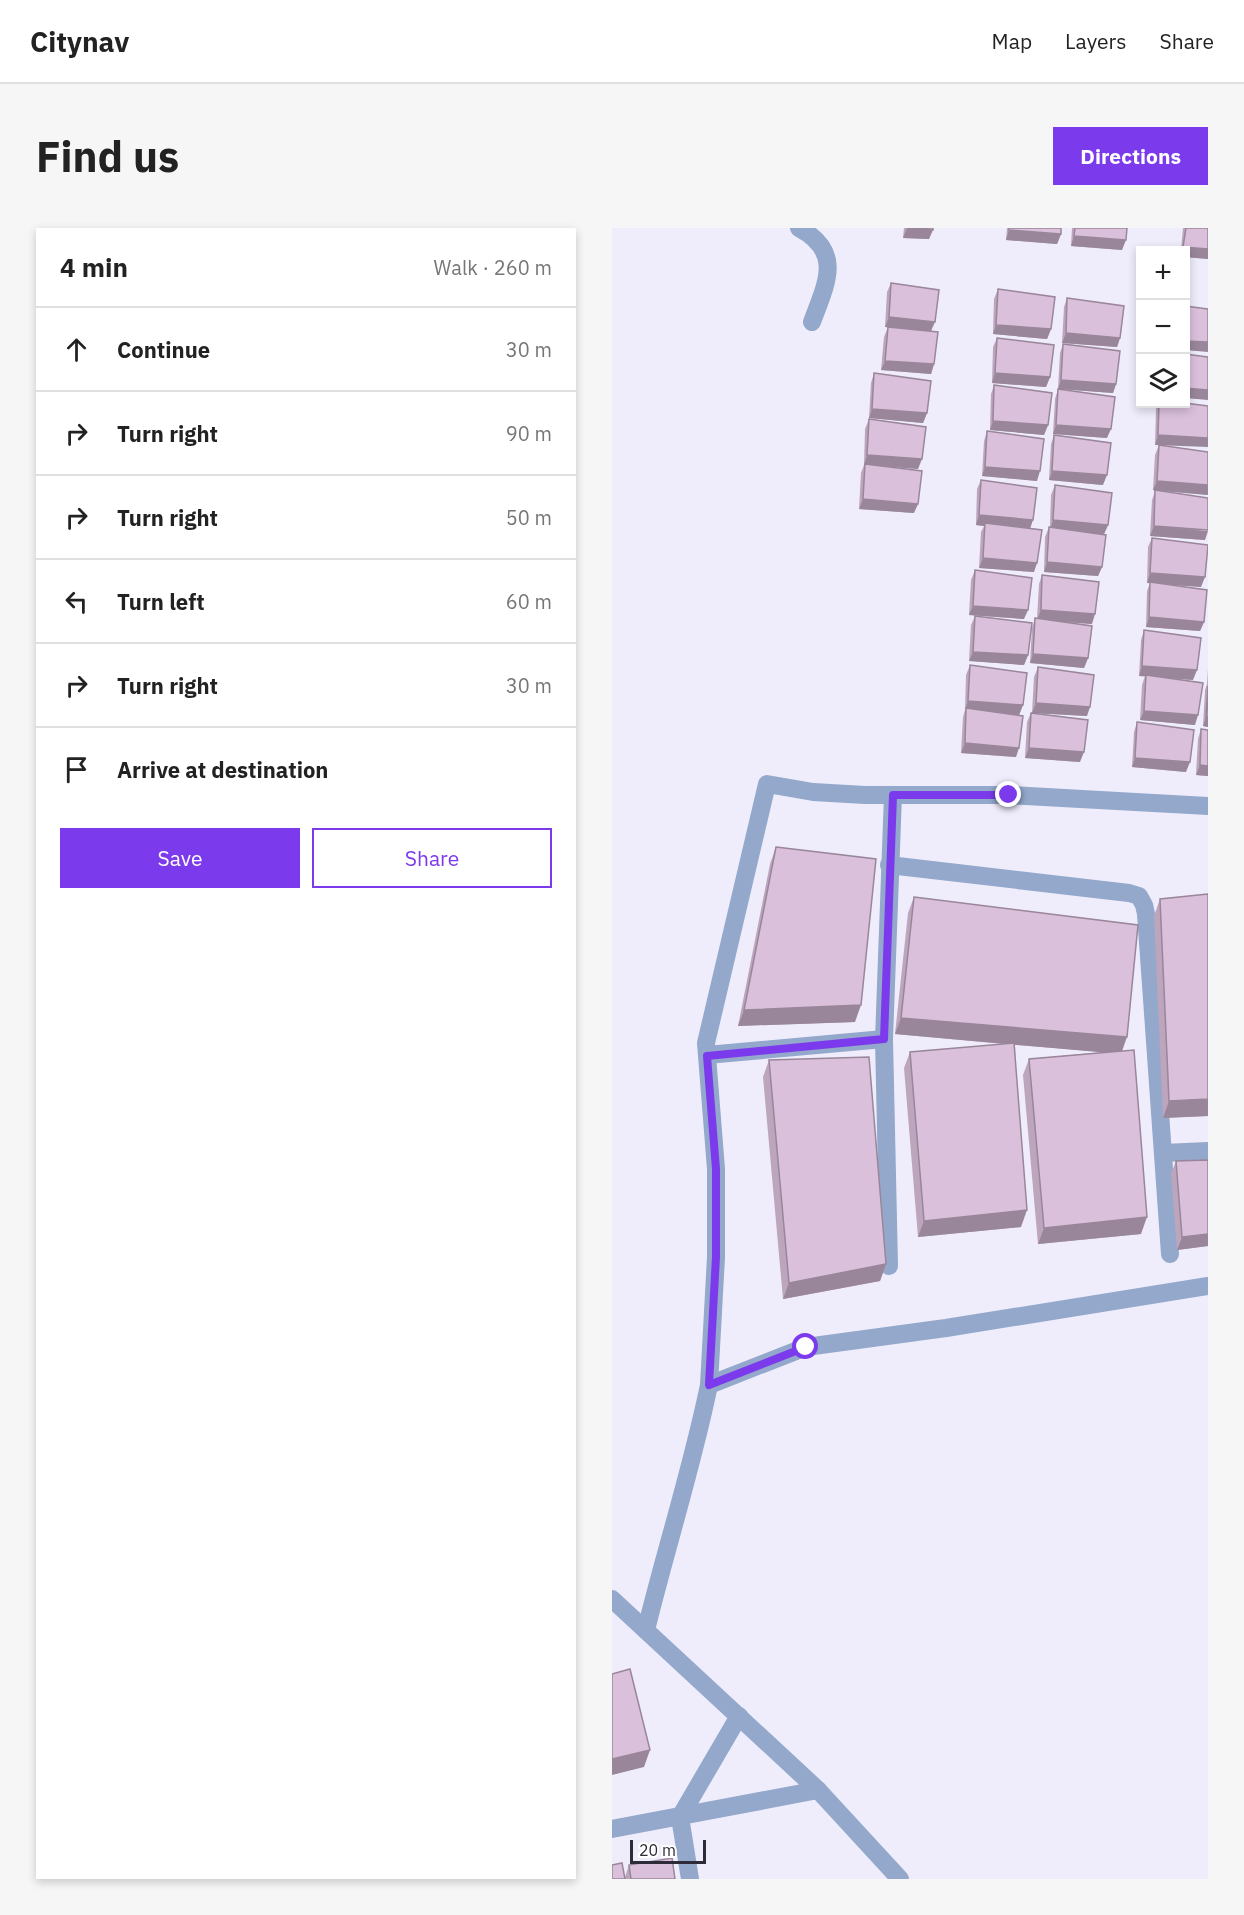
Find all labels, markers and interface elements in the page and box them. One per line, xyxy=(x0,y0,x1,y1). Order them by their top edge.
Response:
text: Citynav xyxy=(30,23,129,60)
text: Map xyxy=(992,27,1032,55)
text: Layers xyxy=(1065,27,1127,55)
text: Share xyxy=(1160,27,1214,55)
button: Directions xyxy=(1053,127,1208,185)
text: Find us xyxy=(36,129,179,184)
map controls xyxy=(1136,246,1190,408)
button: + xyxy=(1136,246,1190,300)
text: 4 min xyxy=(60,250,128,284)
text: Walk · 260 m xyxy=(434,254,552,281)
button: − xyxy=(1136,300,1190,354)
icon: ahead xyxy=(60,333,93,366)
text: Continue xyxy=(117,335,210,364)
text: 30 m xyxy=(506,336,552,363)
button: layers xyxy=(1136,354,1190,408)
icon: right xyxy=(60,417,93,450)
text: Turn right xyxy=(117,419,218,448)
text: 90 m xyxy=(506,420,552,447)
icon: right xyxy=(60,501,93,534)
text: Turn right xyxy=(117,503,218,532)
text: 50 m xyxy=(506,504,552,531)
icon: left xyxy=(60,585,93,618)
text: Turn left xyxy=(117,587,205,616)
text: 60 m xyxy=(506,588,552,615)
icon: right xyxy=(60,669,93,702)
text: Turn right xyxy=(117,671,218,700)
text: 30 m xyxy=(506,672,552,699)
icon: arrive xyxy=(60,753,93,786)
text: Arrive at destination xyxy=(117,755,328,784)
route end xyxy=(995,781,1021,807)
button: Save xyxy=(60,828,300,888)
button: Share xyxy=(312,828,552,888)
route start xyxy=(792,1333,818,1359)
scale bar xyxy=(630,1837,706,1864)
text: 20 m xyxy=(639,1840,676,1860)

